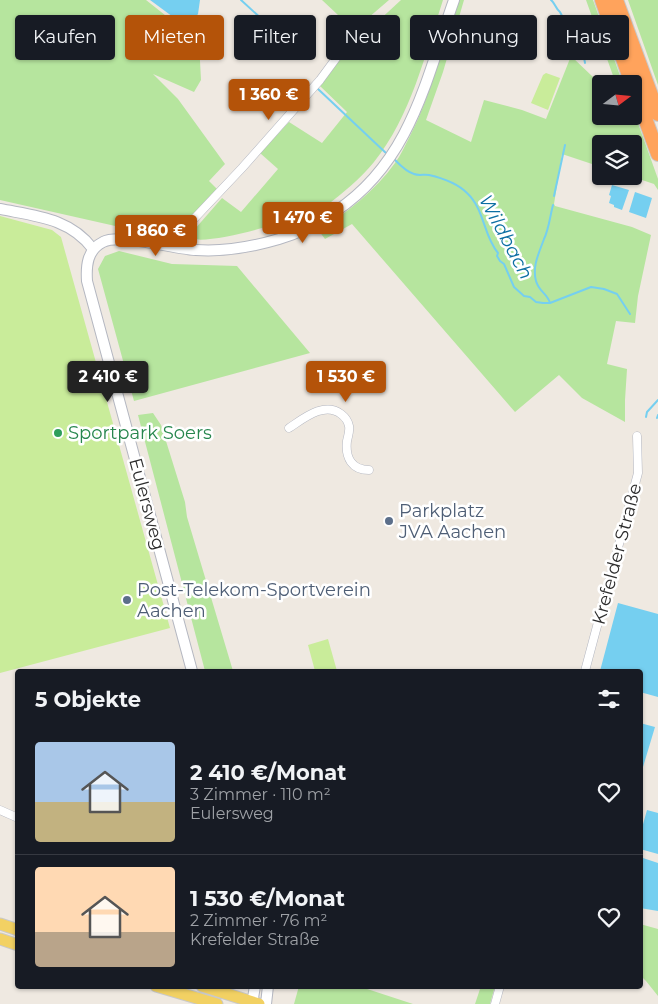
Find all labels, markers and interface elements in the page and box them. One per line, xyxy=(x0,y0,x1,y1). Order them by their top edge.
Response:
chip: Kaufen xyxy=(15,15,115,60)
chip: Mieten xyxy=(125,15,224,60)
chip: Filter xyxy=(234,15,316,60)
chip: Neu xyxy=(326,15,400,60)
chip: Wohnung xyxy=(410,15,537,60)
chip: Haus xyxy=(547,15,629,60)
north arrow xyxy=(592,75,642,125)
map controls xyxy=(592,75,642,185)
pin: 1 360 € xyxy=(223,78,315,121)
text: 1 360 € xyxy=(240,85,298,104)
button: layers xyxy=(592,135,642,185)
water label: Wildbach xyxy=(474,191,538,283)
pin: 1 470 € xyxy=(257,202,349,244)
text: 1 470 € xyxy=(273,208,333,227)
pin: 1 860 € xyxy=(110,214,202,257)
text: 1 860 € xyxy=(126,221,186,240)
pin: 2 410 € xyxy=(62,360,154,403)
pin: 1 530 € xyxy=(300,360,392,403)
text: 2 410 € xyxy=(78,367,138,386)
text: 1 530 € xyxy=(317,367,375,386)
place label: Sportpark Soers xyxy=(68,422,212,444)
marker: Sportpark Soers xyxy=(52,427,64,439)
street label: Eulersweg xyxy=(124,456,170,552)
street label: Krefelder Straße xyxy=(588,481,646,627)
place label: Parkplatz JVA Aachen xyxy=(398,500,506,543)
marker: Parkplatz JVA Aachen xyxy=(383,515,395,527)
place label: Post-Telekom-Sportverein Aachen xyxy=(137,579,371,622)
marker: Post-Telekom-Sportverein Aachen xyxy=(121,594,133,606)
icon: filters xyxy=(595,685,623,713)
text: 5 Objekte xyxy=(35,687,141,712)
text: 2 410 €/Monat xyxy=(190,760,346,785)
icon: home xyxy=(75,762,135,822)
icon: heart xyxy=(595,778,623,806)
text: 3 Zimmer · 110 m² xyxy=(190,785,331,804)
text: Eulersweg xyxy=(190,804,274,823)
text: 1 530 €/Monat xyxy=(190,886,345,911)
icon: home xyxy=(75,887,135,947)
icon: heart xyxy=(595,903,623,931)
text: 2 Zimmer · 76 m² xyxy=(190,911,327,930)
text: Krefelder Straße xyxy=(190,930,319,949)

